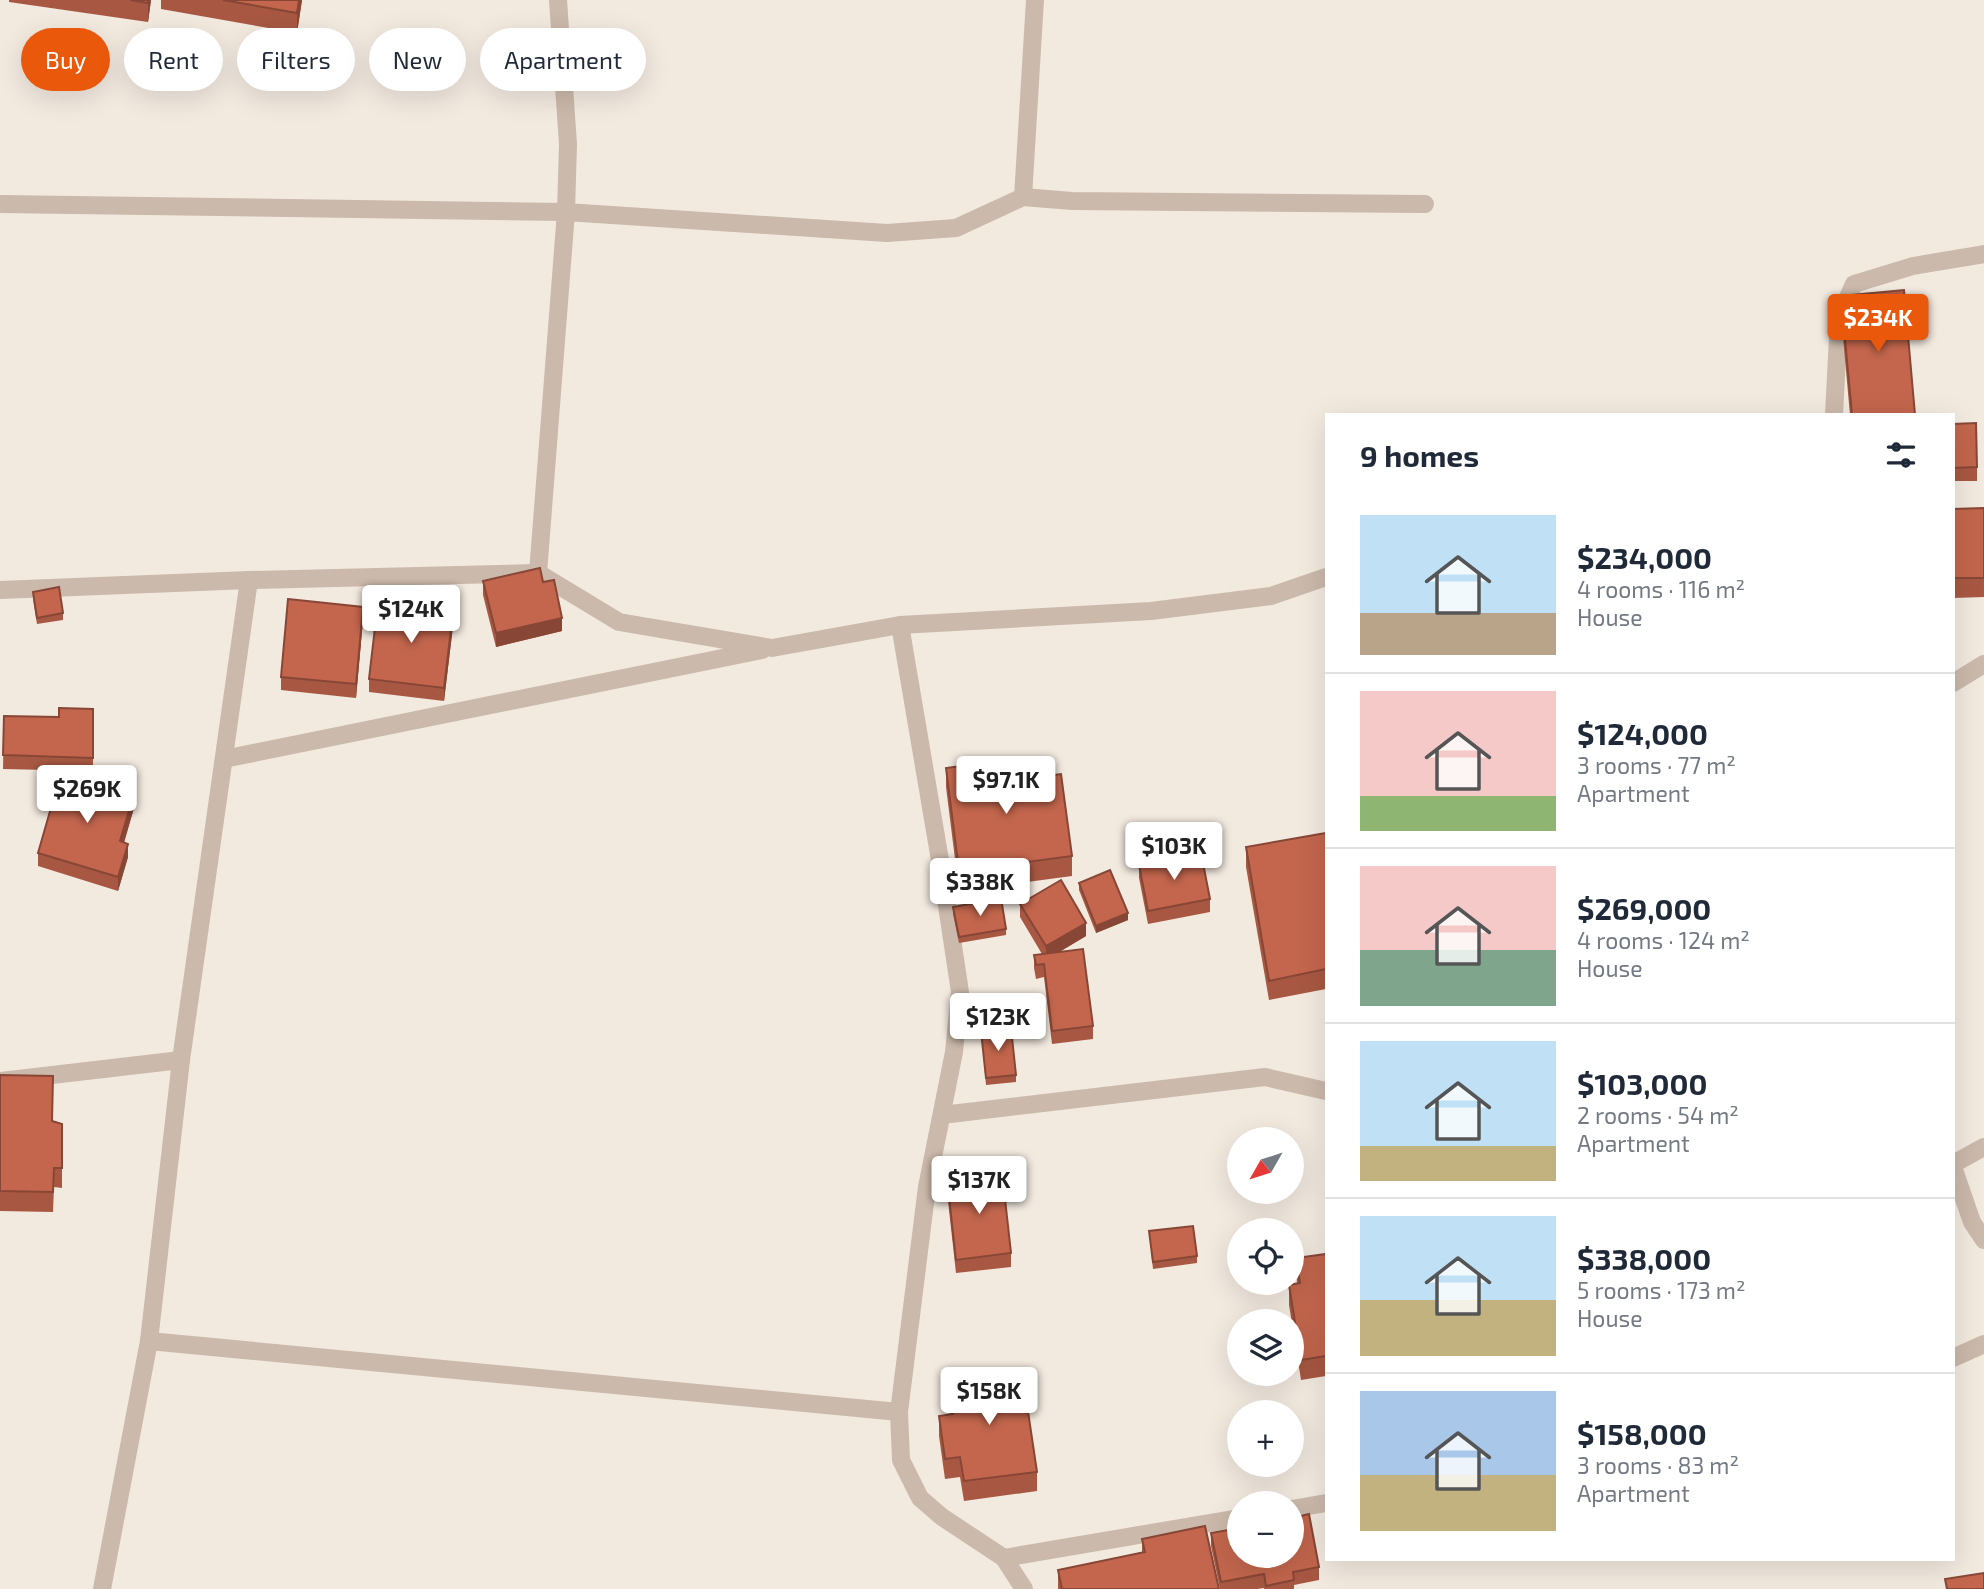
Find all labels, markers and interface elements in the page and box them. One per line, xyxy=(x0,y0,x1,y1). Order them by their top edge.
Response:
chip: Buy xyxy=(21,28,110,91)
chip: Rent xyxy=(124,28,223,91)
chip: Filters xyxy=(237,28,355,91)
chip: New xyxy=(369,28,466,91)
chip: Apartment xyxy=(480,28,646,91)
pin: $234K xyxy=(1829,294,1927,354)
text: $234K xyxy=(1844,303,1912,331)
icon: filters xyxy=(1882,436,1920,474)
text: 9 homes xyxy=(1360,437,1479,473)
text: $234,000 xyxy=(1577,539,1712,575)
icon: home xyxy=(1416,543,1500,627)
text: 4 rooms · 116 m² xyxy=(1577,575,1745,603)
pin: $124K xyxy=(362,586,460,645)
text: $124K xyxy=(378,594,444,622)
text: House xyxy=(1577,603,1643,631)
text: $124,000 xyxy=(1577,715,1708,751)
icon: home xyxy=(1416,719,1500,803)
text: 3 rooms · 77 m² xyxy=(1577,751,1736,779)
pin: $97.1K xyxy=(949,756,1063,816)
text: $97.1K xyxy=(972,765,1040,793)
pin: $269K xyxy=(38,766,136,825)
text: $269K xyxy=(53,774,121,802)
text: Apartment xyxy=(1577,779,1690,807)
pin: $103K xyxy=(1125,822,1223,882)
text: $103K xyxy=(1141,831,1207,859)
pin: $338K xyxy=(931,858,1029,918)
text: $338K xyxy=(946,867,1014,895)
text: $269,000 xyxy=(1577,890,1711,926)
icon: home xyxy=(1416,894,1500,978)
text: 4 rooms · 124 m² xyxy=(1577,926,1750,954)
text: House xyxy=(1577,954,1643,982)
pin: $123K xyxy=(949,993,1047,1053)
text: $123K xyxy=(966,1002,1030,1030)
text: $103,000 xyxy=(1577,1065,1707,1101)
icon: home xyxy=(1416,1069,1500,1153)
text: 2 rooms · 54 m² xyxy=(1577,1101,1739,1129)
north arrow xyxy=(1227,1127,1304,1204)
map controls xyxy=(1227,1127,1304,1568)
text: Apartment xyxy=(1577,1129,1690,1157)
pin: $137K xyxy=(930,1156,1028,1216)
text: $137K xyxy=(947,1165,1011,1193)
button: locate xyxy=(1227,1218,1304,1295)
text: $338,000 xyxy=(1577,1240,1711,1276)
icon: home xyxy=(1416,1244,1500,1328)
text: 5 rooms · 173 m² xyxy=(1577,1276,1746,1304)
text: House xyxy=(1577,1304,1643,1332)
button: layers xyxy=(1227,1309,1304,1386)
pin: $158K xyxy=(940,1368,1038,1427)
text: $158K xyxy=(957,1376,1021,1404)
button: + xyxy=(1227,1400,1304,1477)
text: $158,000 xyxy=(1577,1415,1707,1451)
icon: home xyxy=(1416,1419,1500,1503)
text: 3 rooms · 83 m² xyxy=(1577,1451,1739,1479)
text: Apartment xyxy=(1577,1479,1690,1507)
button: − xyxy=(1227,1491,1304,1568)

